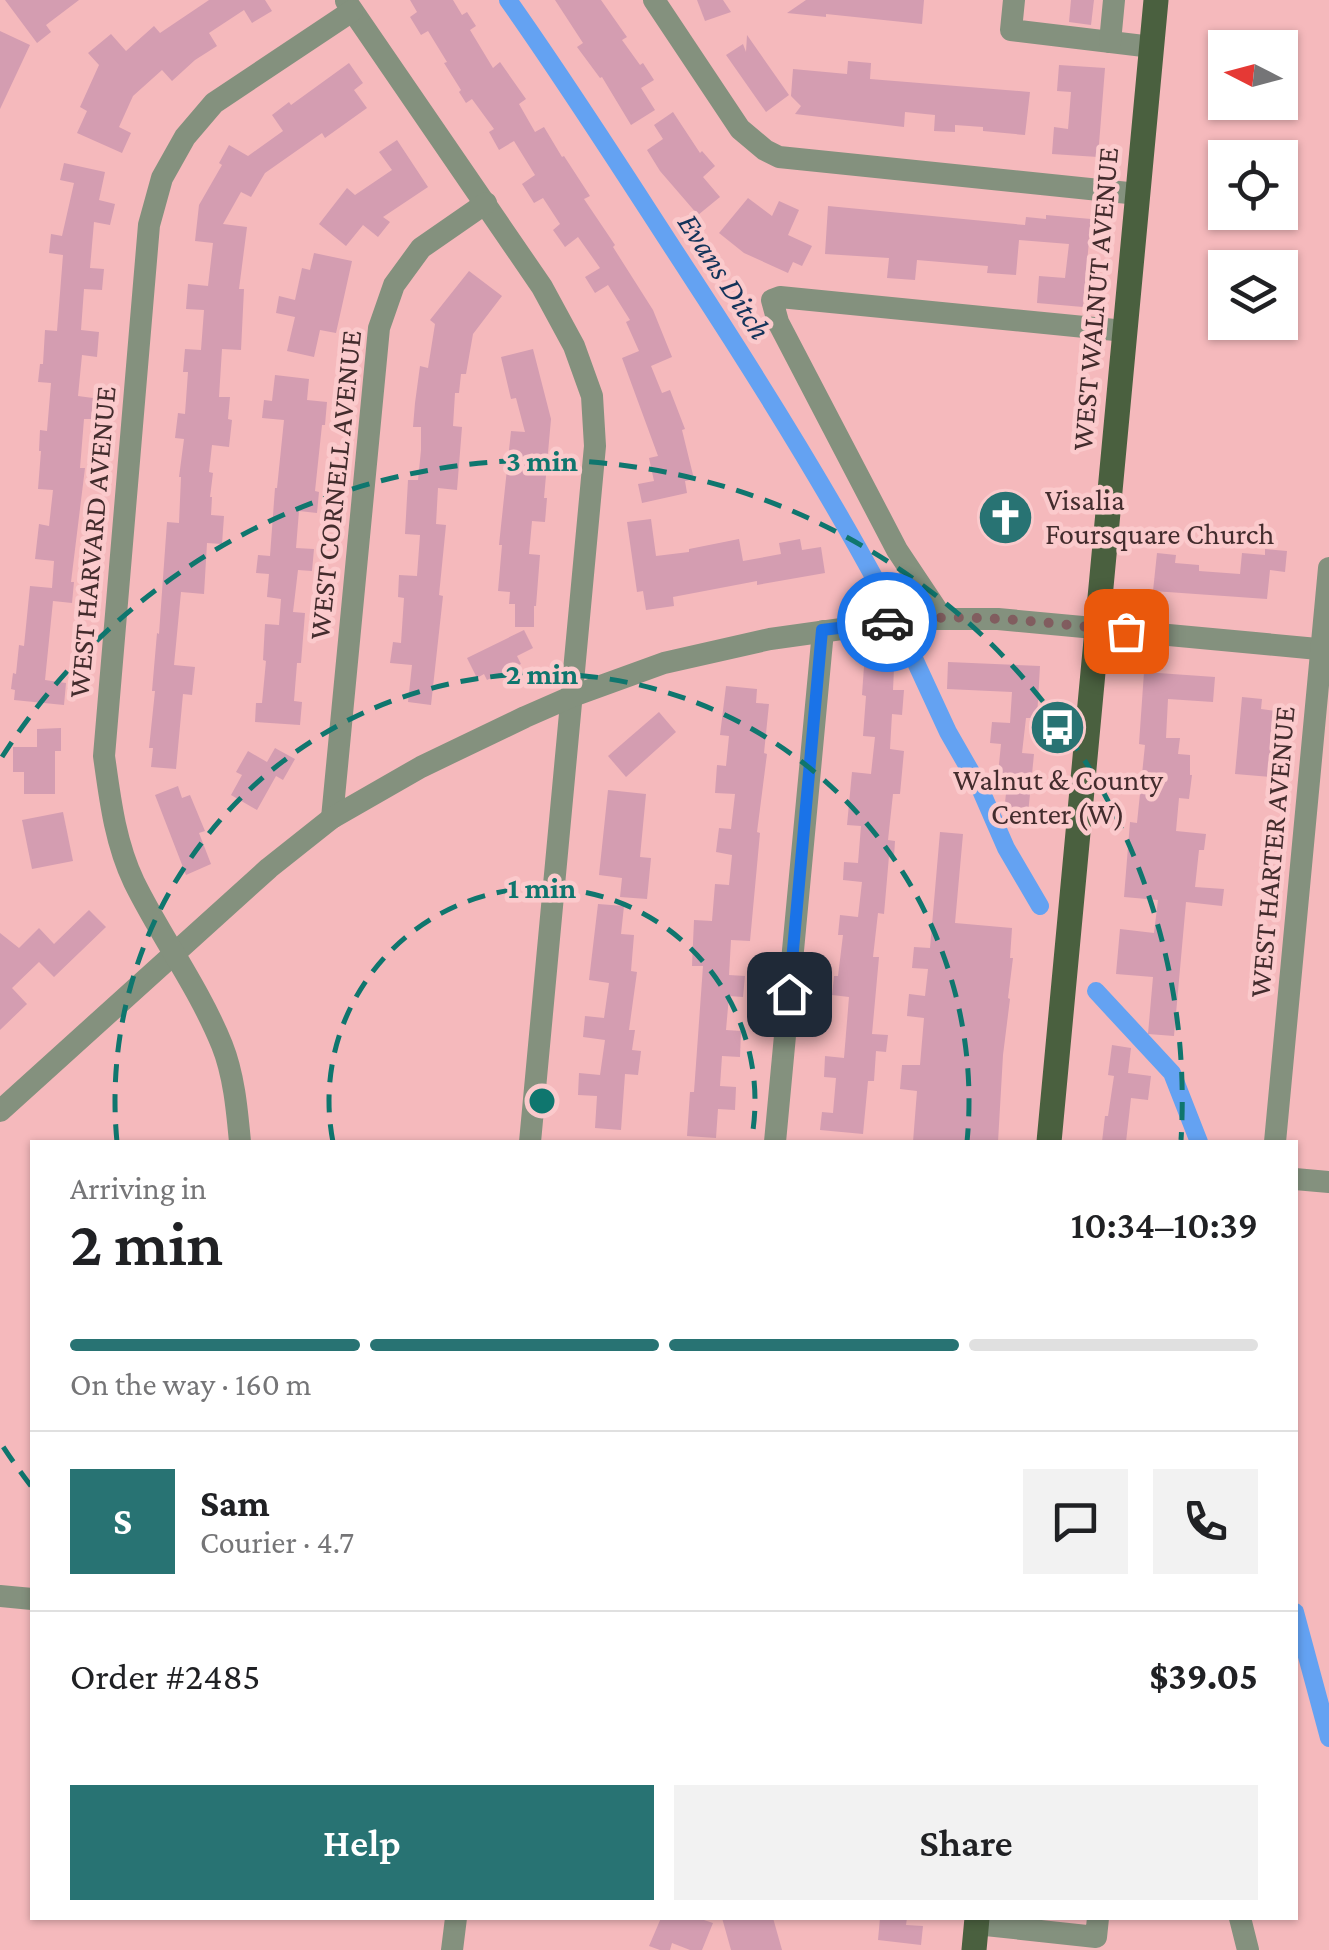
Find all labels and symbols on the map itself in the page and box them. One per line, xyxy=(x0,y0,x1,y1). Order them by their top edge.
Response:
north arrow xyxy=(1208,30,1298,120)
street label: WEST WALNUT AVENUE xyxy=(1065,146,1124,452)
water label: Evans Ditch xyxy=(671,206,779,346)
street label: WEST CORNELL AVENUE xyxy=(302,329,367,641)
street label: WEST HARVARD AVENUE xyxy=(61,385,122,699)
text: 3 min xyxy=(506,444,578,477)
place label: Visalia Foursquare Church xyxy=(1045,483,1274,551)
church icon: Visalia Foursquare Church xyxy=(976,487,1036,547)
courier xyxy=(837,572,937,672)
pin xyxy=(1084,589,1169,674)
text: 2 min xyxy=(506,657,578,690)
bus stop icon: Walnut & County Center (W) xyxy=(1028,698,1088,758)
street label: WEST HARTER AVENUE xyxy=(1242,705,1301,999)
place label: Walnut & County Center (W) xyxy=(953,763,1163,831)
text: 1 min xyxy=(508,871,576,904)
pin xyxy=(747,952,832,1037)
centre of rings xyxy=(524,1083,560,1119)

